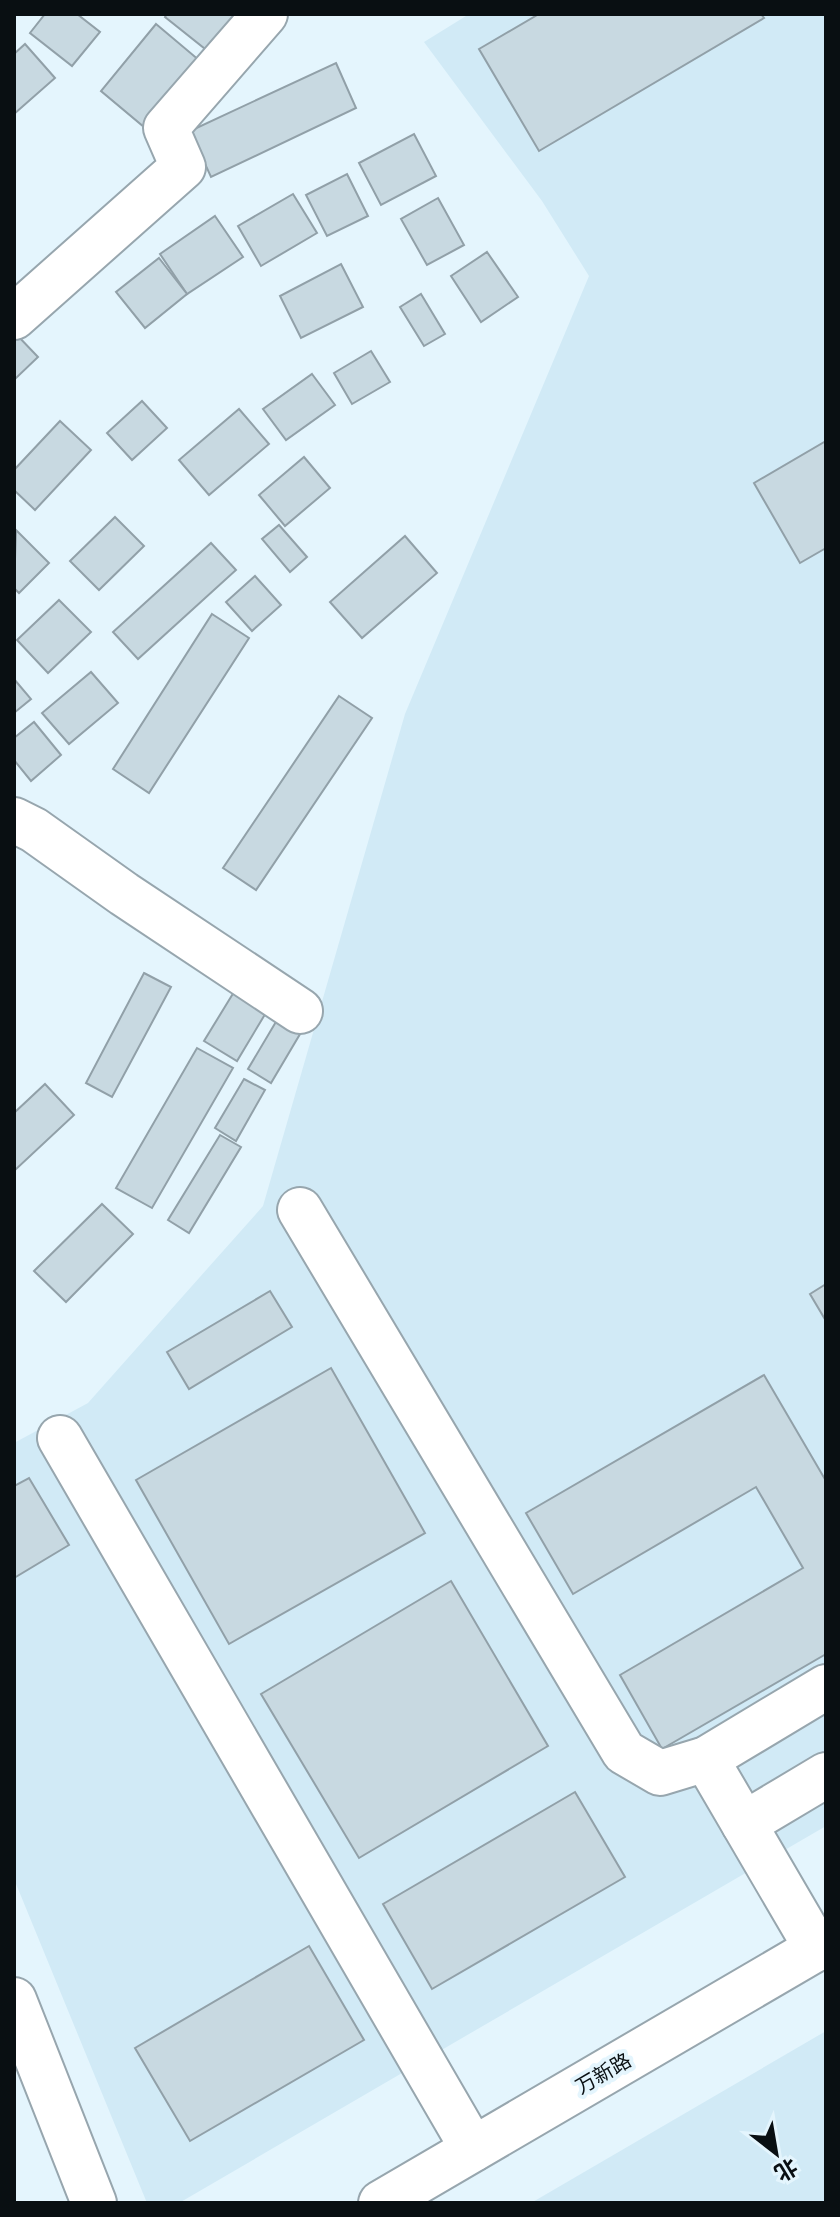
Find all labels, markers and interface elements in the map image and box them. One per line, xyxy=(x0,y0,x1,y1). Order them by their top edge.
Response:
street label: 万新路 xyxy=(570,2046,636,2100)
north arrow xyxy=(736,2113,816,2193)
text: 北 xyxy=(769,2152,803,2189)

